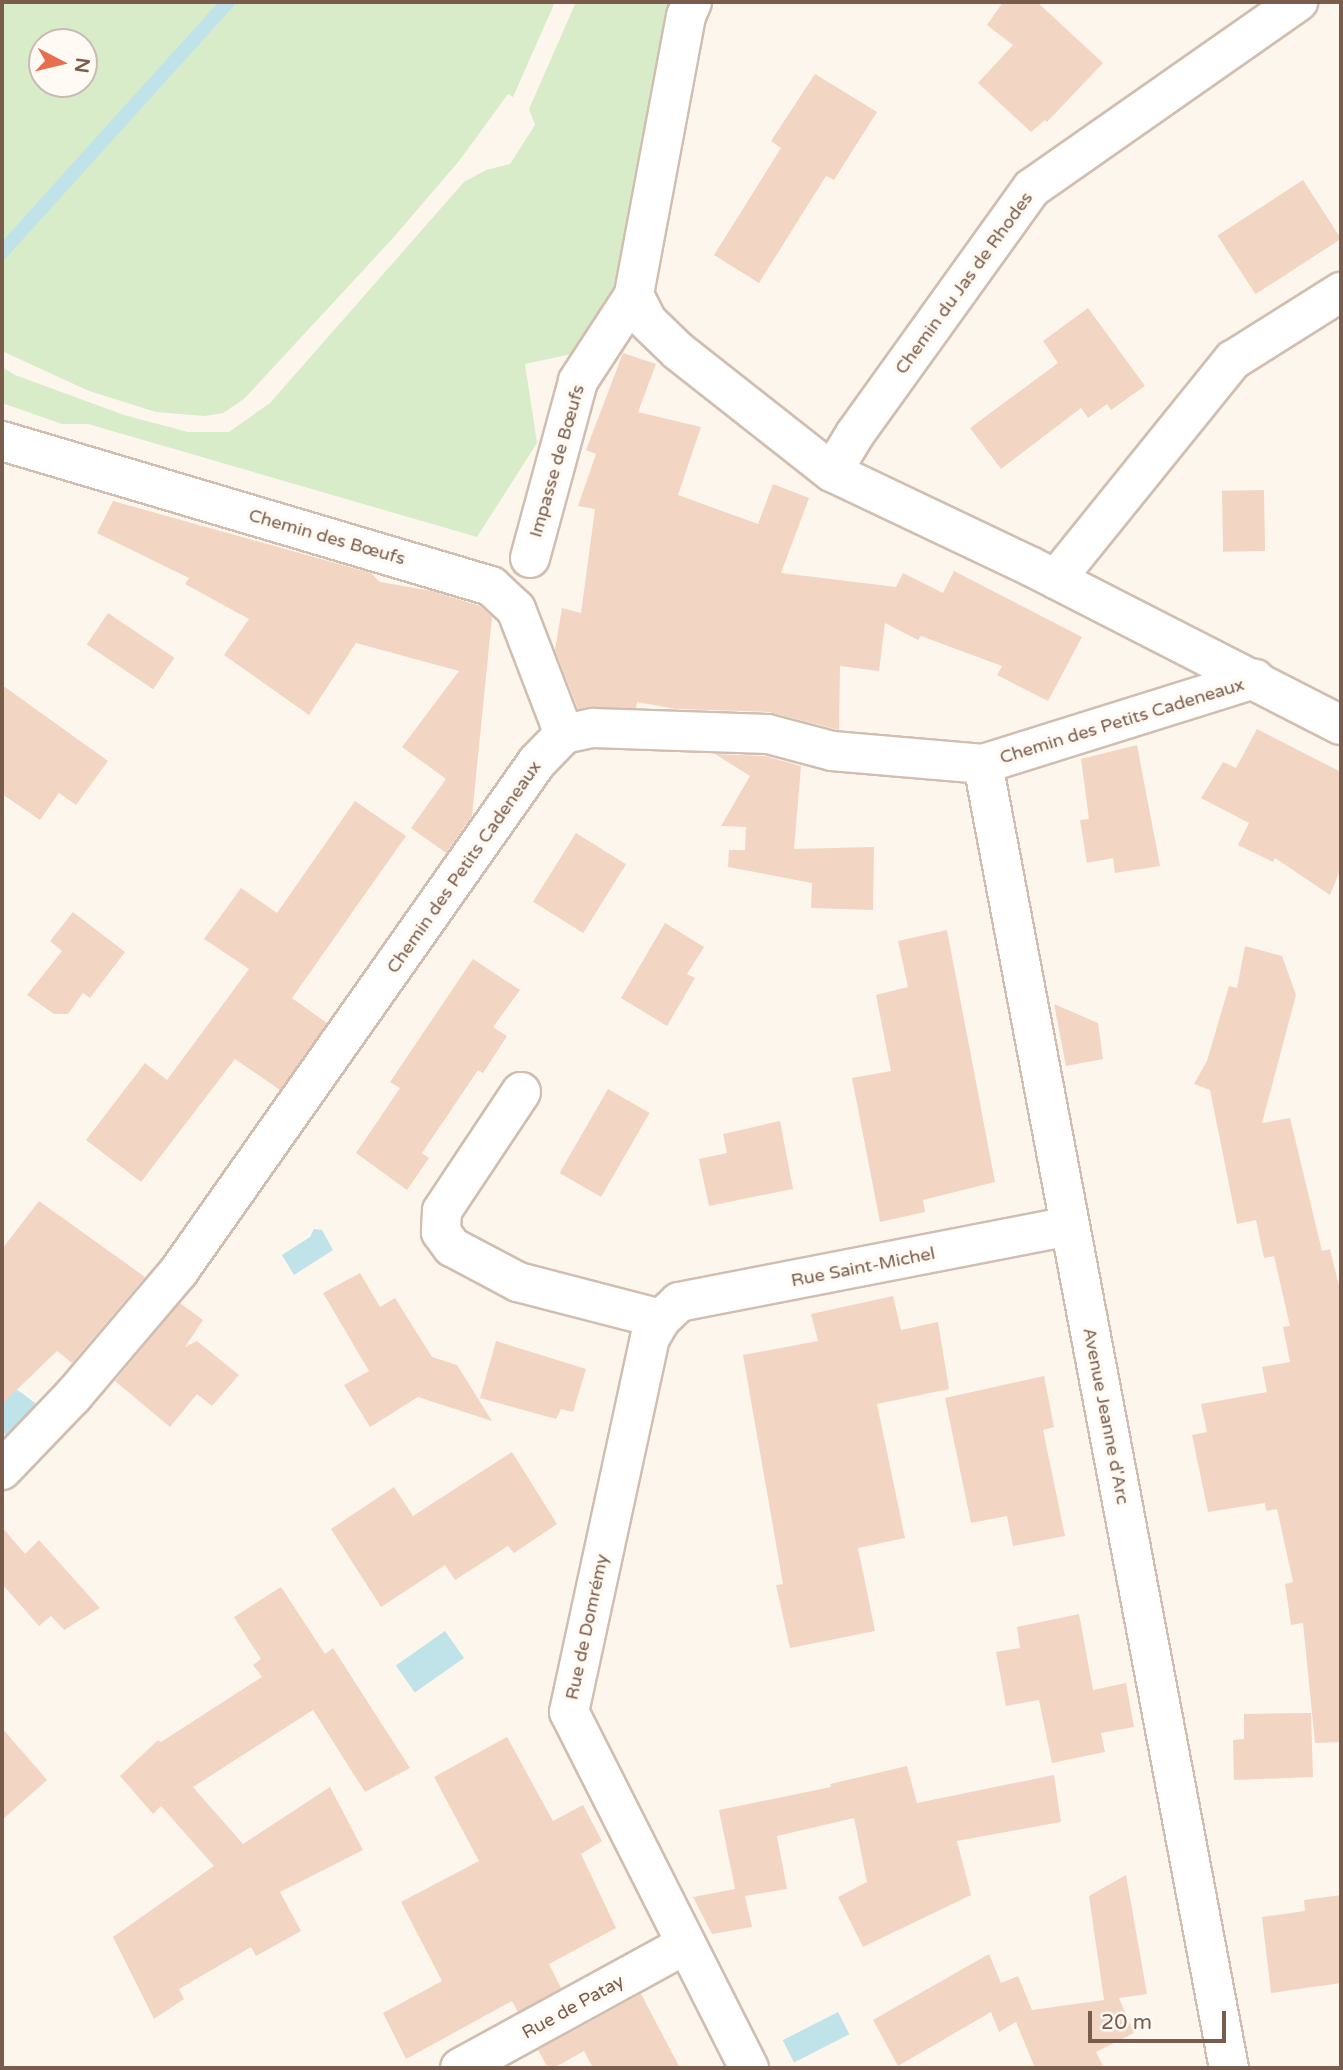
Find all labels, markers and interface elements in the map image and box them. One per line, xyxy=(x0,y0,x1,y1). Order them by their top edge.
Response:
north arrow xyxy=(28,28,98,98)
text: N xyxy=(70,56,94,74)
street label: Chemin du Jas de Rhodes xyxy=(891,188,1037,378)
street label: Impasse de Bœufs xyxy=(525,382,589,540)
street label: Chemin des Bœufs xyxy=(246,504,408,570)
street label: Chemin des Petits Cadeneaux xyxy=(997,673,1247,769)
street label: Chemin des Petits Cadeneaux xyxy=(382,757,546,977)
street label: Rue Saint-Michel xyxy=(789,1242,937,1292)
street label: Avenue Jeanne d'Arc xyxy=(1078,1326,1134,1506)
street label: Rue de Domrémy xyxy=(561,1552,613,1702)
street label: Rue de Patay xyxy=(518,1970,628,2044)
scale bar xyxy=(1091,1996,1229,2040)
text: 20 m xyxy=(1101,2010,1152,2035)

